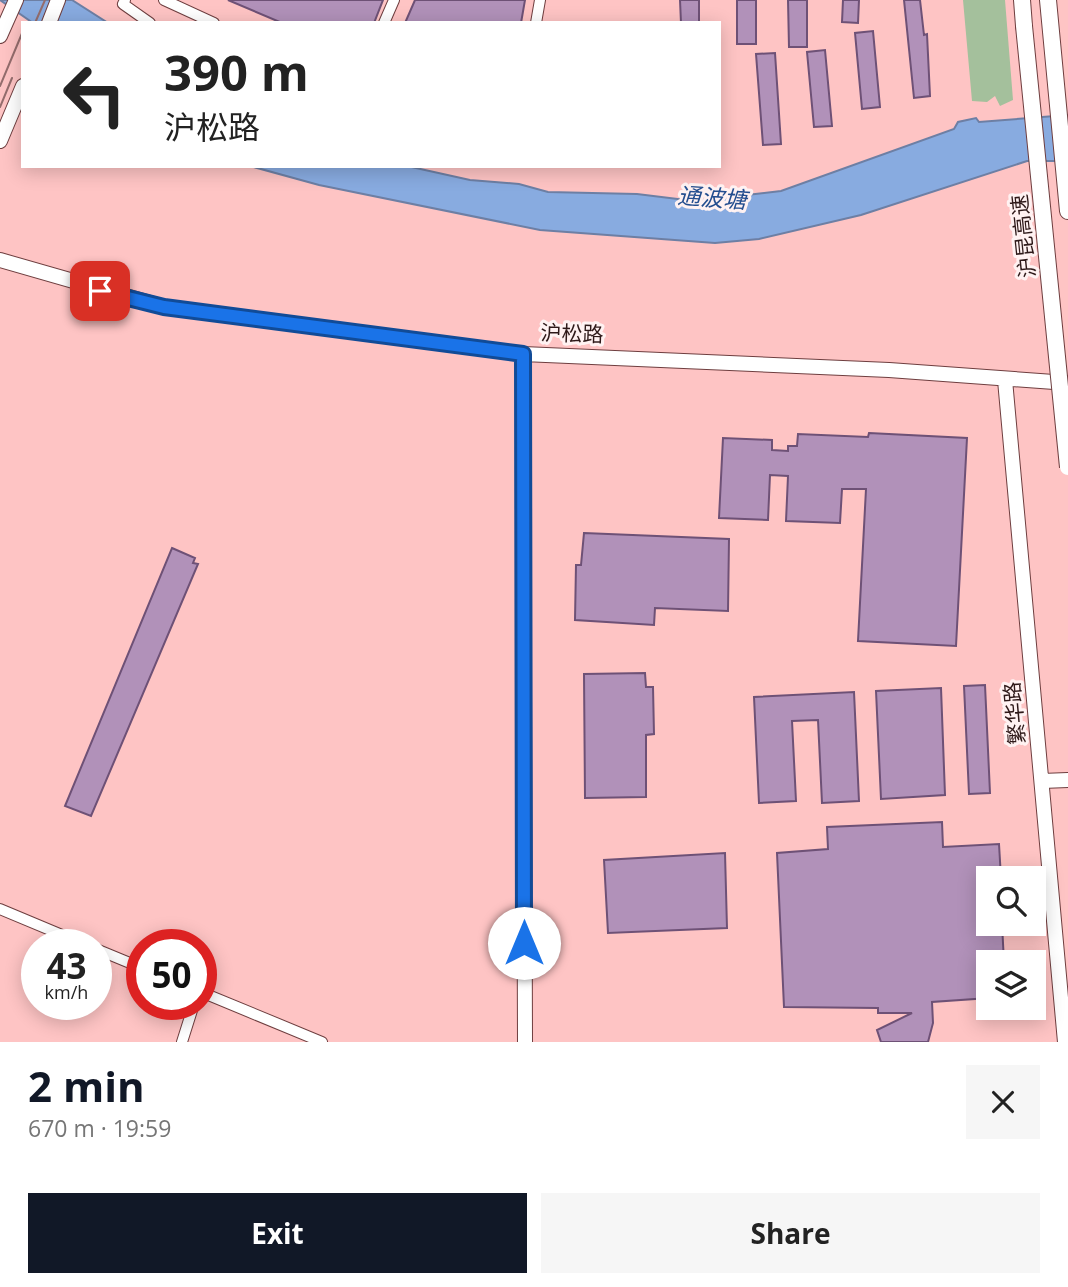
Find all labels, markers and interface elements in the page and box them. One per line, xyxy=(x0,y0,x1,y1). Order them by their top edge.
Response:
text: 390 m xyxy=(164,39,309,105)
icon: left xyxy=(49,49,140,140)
text: 沪松路 xyxy=(164,105,260,148)
water label: 通波塘 xyxy=(677,179,752,216)
street label: 沪昆高速 xyxy=(1005,193,1041,279)
pin xyxy=(70,261,130,321)
icon: arrive xyxy=(81,272,119,310)
street label: 沪松路 xyxy=(540,318,604,348)
street label: 繁华路 xyxy=(997,680,1031,746)
map controls xyxy=(976,866,1046,1020)
button: search xyxy=(976,866,1046,936)
position arrow xyxy=(487,906,561,980)
speed limit sign: 50 xyxy=(126,929,217,1020)
text: 43 xyxy=(46,942,87,989)
button: layers xyxy=(976,950,1046,1020)
text: km/h xyxy=(45,980,88,1004)
text: 2 min xyxy=(28,1057,145,1114)
button: close xyxy=(966,1065,1040,1139)
text: 670 m · 19:59 xyxy=(28,1112,171,1144)
button: Exit xyxy=(28,1193,527,1273)
button: Share xyxy=(541,1193,1040,1273)

